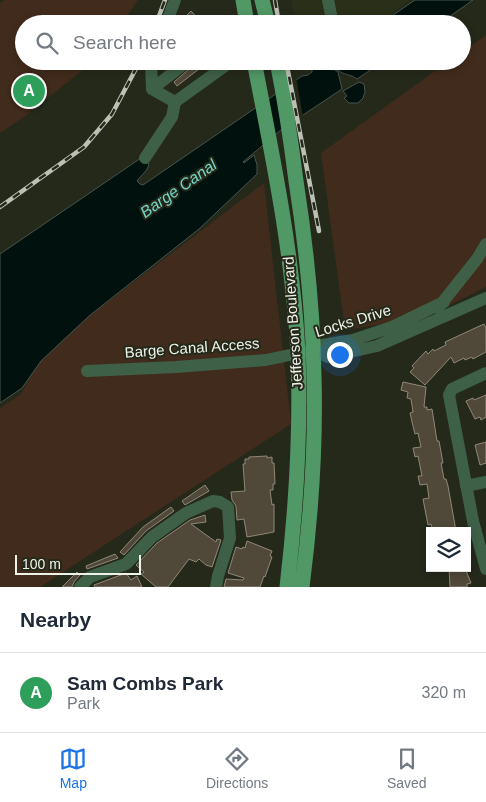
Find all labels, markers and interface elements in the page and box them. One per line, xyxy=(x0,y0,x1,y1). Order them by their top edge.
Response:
search box xyxy=(15,15,471,70)
icon: search xyxy=(33,29,61,57)
text: Search here xyxy=(73,32,177,53)
pin: A xyxy=(13,72,45,110)
water label: Barge Canal xyxy=(137,156,220,221)
street label: Jefferson Boulevard xyxy=(279,256,306,390)
street label: Locks Drive xyxy=(313,301,393,340)
street label: Barge Canal Access xyxy=(124,334,260,361)
your location xyxy=(327,342,353,368)
map controls xyxy=(426,527,471,572)
button: layers xyxy=(426,527,471,572)
scale bar xyxy=(15,552,141,575)
text: 100 m xyxy=(22,556,61,572)
text: Nearby xyxy=(20,608,91,631)
text: Sam Combs Park xyxy=(67,673,223,694)
text: A xyxy=(30,684,42,701)
text: 320 m xyxy=(422,684,466,701)
text: Park xyxy=(67,695,100,712)
tab: Map xyxy=(59,745,87,791)
tab: Directions xyxy=(206,745,268,791)
tab: Saved xyxy=(387,745,427,791)

